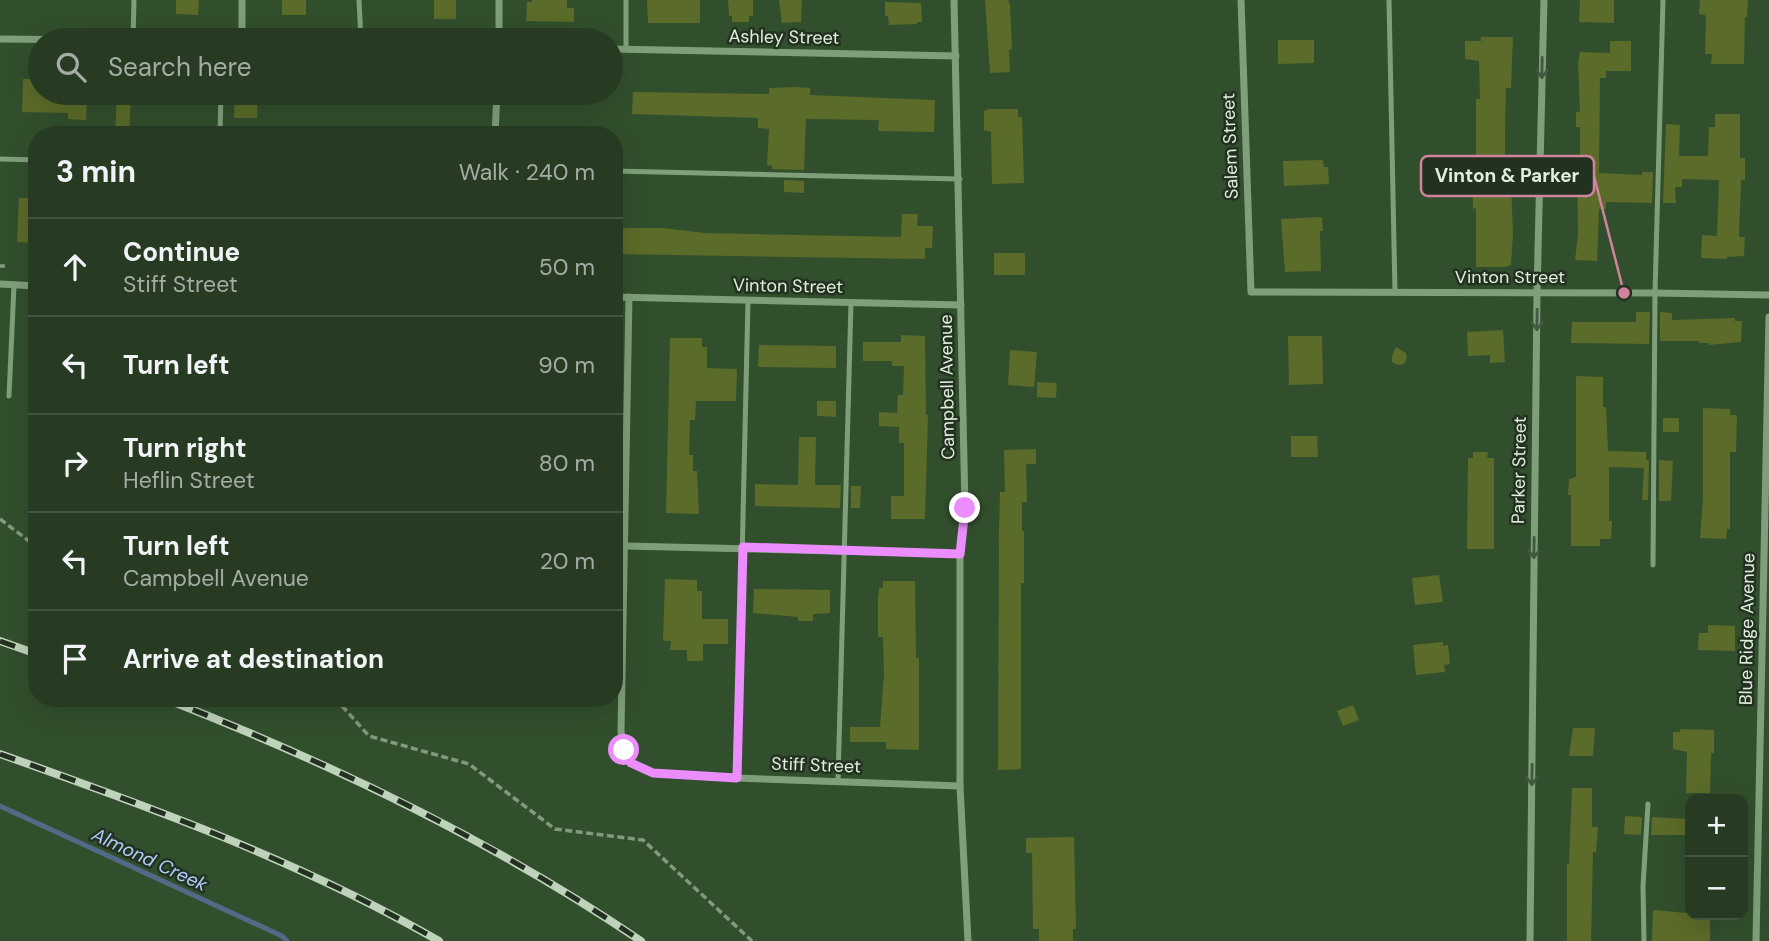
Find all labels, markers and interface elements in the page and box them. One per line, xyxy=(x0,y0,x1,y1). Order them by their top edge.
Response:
street label: Ashley Street xyxy=(728,24,840,50)
search box xyxy=(28,28,623,105)
icon: search xyxy=(52,48,90,86)
text: Search here xyxy=(108,50,251,84)
one-way arrow xyxy=(1535,56,1549,79)
street label: Salem Street xyxy=(1216,92,1244,200)
text: 3 min xyxy=(56,152,136,191)
callout: Vinton & Parker xyxy=(1421,156,1594,196)
text: Walk · 240 m xyxy=(459,157,595,187)
text: Vinton & Parker xyxy=(1435,163,1580,188)
text: Continue xyxy=(123,235,240,269)
icon: ahead xyxy=(56,248,94,286)
text: 50 m xyxy=(539,252,595,282)
street label: Vinton Street xyxy=(1455,265,1565,289)
text: Stiff Street xyxy=(123,269,238,299)
street label: Vinton Street xyxy=(733,273,843,299)
one-way arrow xyxy=(1530,308,1544,331)
street label: Campbell Avenue xyxy=(934,314,960,460)
icon: left xyxy=(56,346,94,384)
text: Turn left xyxy=(123,348,230,382)
text: 90 m xyxy=(538,350,595,380)
street label: Parker Street xyxy=(1506,416,1532,524)
text: Turn right xyxy=(123,431,247,465)
icon: right xyxy=(56,444,94,482)
text: 80 m xyxy=(539,448,595,478)
text: Heflin Street xyxy=(123,465,255,495)
route end xyxy=(949,492,980,523)
text: Turn left xyxy=(123,529,230,563)
one-way arrow xyxy=(1527,536,1541,559)
icon: left xyxy=(56,542,94,580)
text: 20 m xyxy=(540,546,595,576)
street label: Blue Ridge Avenue xyxy=(1734,553,1760,705)
text: Campbell Avenue xyxy=(123,563,309,593)
icon: arrive xyxy=(56,640,94,678)
text: Arrive at destination xyxy=(123,642,384,676)
route start xyxy=(608,734,639,765)
street label: Stiff Street xyxy=(771,751,861,779)
one-way arrow xyxy=(1525,763,1539,786)
map controls xyxy=(1685,794,1748,920)
button: + xyxy=(1685,794,1748,857)
water label: Almond Creek xyxy=(87,821,212,897)
button: − xyxy=(1685,857,1748,920)

